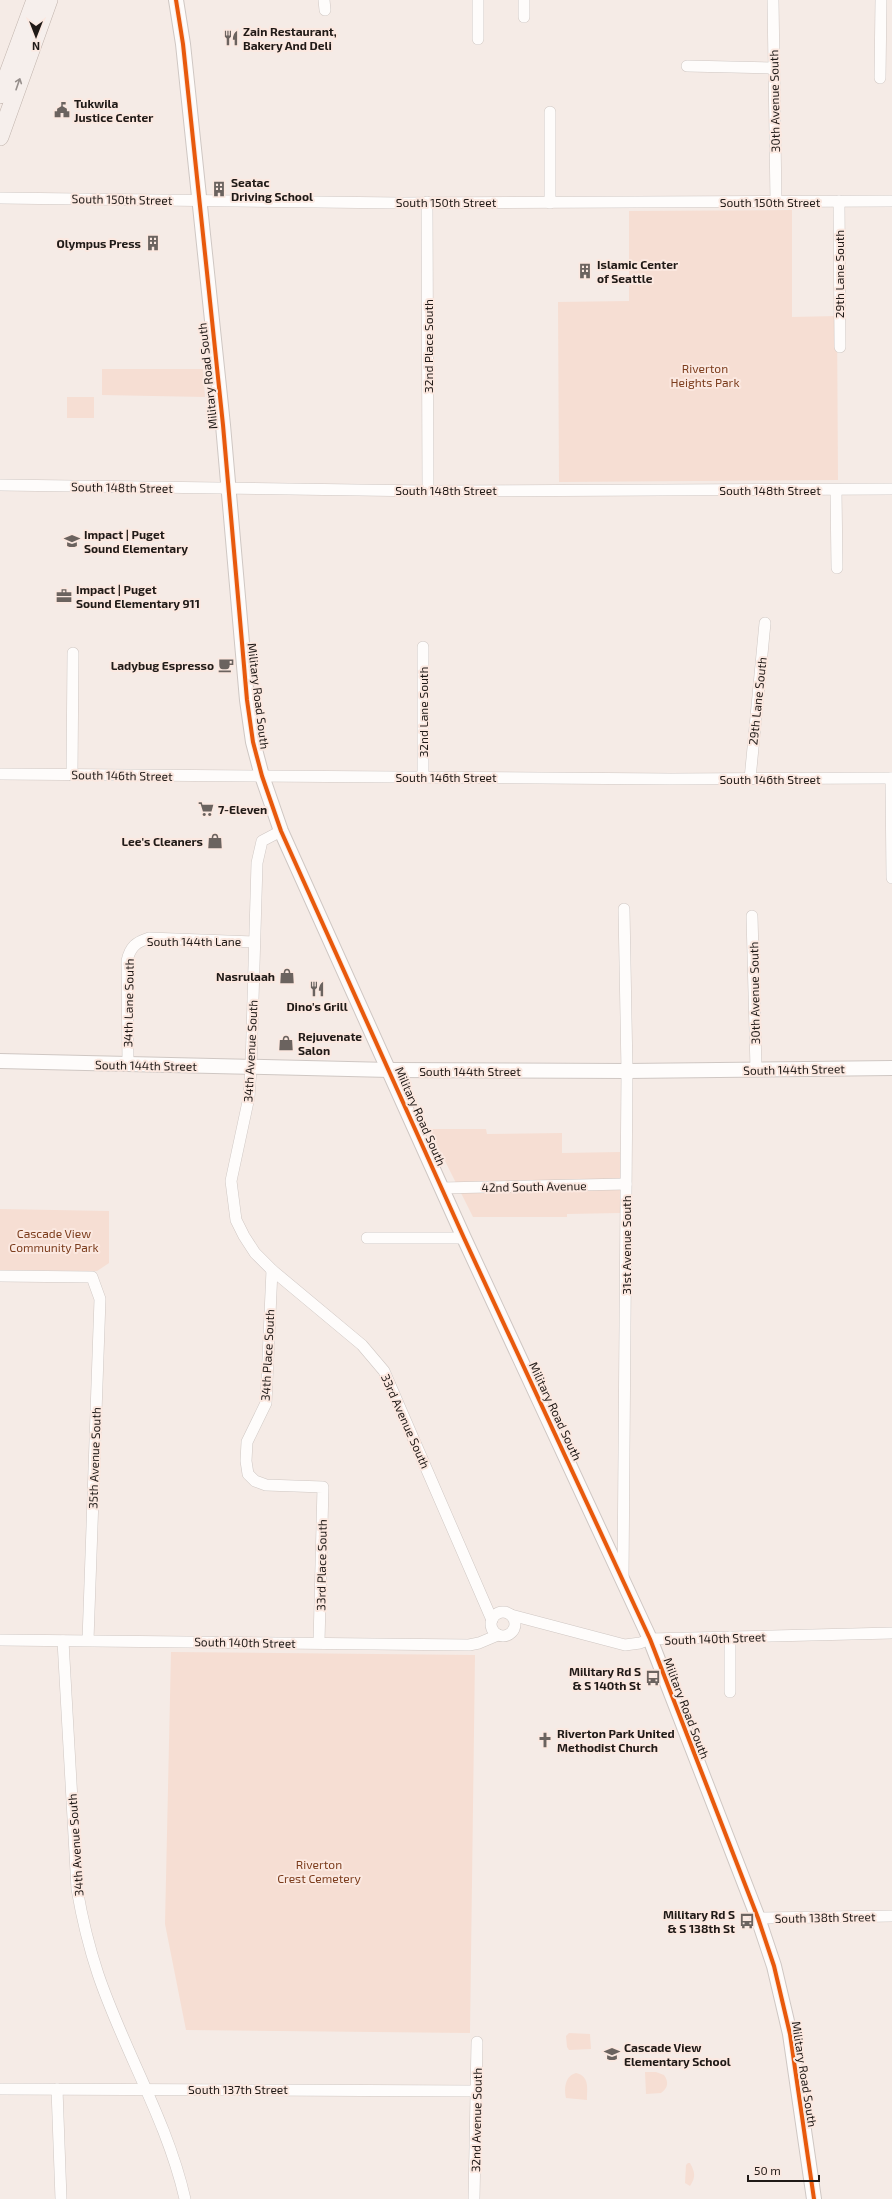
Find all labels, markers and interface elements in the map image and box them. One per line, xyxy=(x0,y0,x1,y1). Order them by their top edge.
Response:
north arrow xyxy=(16,16,56,56)
place label: Zain Restaurant, Bakery And Deli xyxy=(243,24,337,53)
restaurant icon: Zain Restaurant, Bakery And Deli xyxy=(222,29,240,47)
text: N xyxy=(32,40,40,53)
street label: 30th Avenue South xyxy=(766,50,782,152)
one-way arrow xyxy=(15,78,23,90)
place label: Tukwila Justice Center xyxy=(74,96,153,124)
public building icon: Tukwila Justice Center xyxy=(53,101,71,119)
place label: Seatac Driving School xyxy=(231,175,313,203)
building icon: Seatac Driving School xyxy=(210,180,228,198)
street label: South 150th Street xyxy=(72,191,173,207)
street label: South 150th Street xyxy=(396,195,497,209)
street label: South 150th Street xyxy=(720,195,821,209)
street label: 29th Lane South xyxy=(832,230,846,318)
building icon: Olympus Press xyxy=(144,234,162,252)
place label: Olympus Press xyxy=(57,236,141,251)
place label: Islamic Center of Seattle xyxy=(597,257,678,285)
building icon: Islamic Center of Seattle xyxy=(576,262,594,280)
street label: 32nd Place South xyxy=(421,299,435,393)
street label: Military Road South xyxy=(194,322,220,430)
park label: Riverton Heights Park xyxy=(671,361,740,389)
street label: South 148th Street xyxy=(71,479,173,495)
street label: South 148th Street xyxy=(395,483,497,497)
street label: South 148th Street xyxy=(719,483,821,497)
place label: Impact | Puget Sound Elementary xyxy=(84,527,188,556)
school or university icon: Impact | Puget Sound Elementary xyxy=(63,532,81,550)
place label: Impact | Puget Sound Elementary 911 xyxy=(76,582,200,611)
office icon: Impact | Puget Sound Elementary 911 xyxy=(55,587,73,605)
street label: Military Road South xyxy=(246,642,272,750)
cafe icon: Ladybug Espresso xyxy=(217,656,235,674)
street label: 29th Lane South xyxy=(745,656,769,746)
place label: Ladybug Espresso xyxy=(111,658,214,673)
street label: 32nd Lane South xyxy=(416,667,430,757)
street label: South 146th Street xyxy=(71,767,173,783)
street label: South 146th Street xyxy=(395,770,497,784)
street label: South 146th Street xyxy=(719,772,821,786)
supermarket icon: 7-Eleven xyxy=(197,800,215,818)
place label: 7-Eleven xyxy=(218,802,267,816)
shop icon: Lee's Cleaners xyxy=(206,832,224,850)
place label: Lee's Cleaners xyxy=(122,834,203,848)
street label: South 144th Lane xyxy=(147,934,241,948)
street label: 30th Avenue South xyxy=(746,942,762,1044)
street label: 34th Lane South xyxy=(120,958,136,1048)
shop icon: Nasrulaah xyxy=(278,967,296,985)
place label: Nasrulaah xyxy=(216,969,275,983)
restaurant icon: Dino's Grill xyxy=(308,980,326,998)
street label: 34th Avenue South xyxy=(240,999,260,1103)
place label: Dino's Grill xyxy=(286,999,348,1013)
place label: Rejuvenate Salon xyxy=(298,1029,362,1057)
shop icon: Rejuvenate Salon xyxy=(277,1034,295,1052)
street label: South 144th Street xyxy=(95,1057,197,1073)
street label: South 144th Street xyxy=(743,1061,845,1077)
street label: Military Road South xyxy=(393,1064,449,1168)
street label: South 144th Street xyxy=(419,1064,521,1078)
street label: 42nd South Avenue xyxy=(481,1178,587,1194)
street label: 31st Avenue South xyxy=(619,1195,633,1295)
park label: Cascade View Community Park xyxy=(9,1226,99,1254)
street label: 34th Place South xyxy=(258,1309,276,1401)
street label: Military Road South xyxy=(527,1360,585,1462)
street label: 33rd Avenue South xyxy=(379,1372,433,1471)
street label: 35th Avenue South xyxy=(85,1407,103,1509)
street label: 33rd Place South xyxy=(313,1519,329,1611)
street label: South 140th Street xyxy=(664,1629,766,1647)
street label: South 140th Street xyxy=(194,1634,296,1650)
street label: Military Road South xyxy=(661,1656,713,1760)
place label: Military Rd S & S 140th St xyxy=(569,1664,641,1692)
bus stop icon: Military Rd S & S 140th St xyxy=(644,1669,662,1687)
place label: Riverton Park United Methodist Church xyxy=(557,1726,675,1754)
church icon: Riverton Park United Methodist Church xyxy=(536,1731,554,1749)
street label: 34th Avenue South xyxy=(64,1793,86,1897)
park label: Riverton Crest Cemetery xyxy=(277,1857,362,1885)
place label: Military Rd S & S 138th St xyxy=(663,1907,735,1935)
street label: South 138th Street xyxy=(774,1909,876,1925)
bus stop icon: Military Rd S & S 138th St xyxy=(738,1912,756,1930)
street label: Military Road South xyxy=(790,2020,820,2128)
place label: Cascade View Elementary School xyxy=(624,2040,731,2069)
school or university icon: Cascade View Elementary School xyxy=(603,2045,621,2063)
street label: 32nd Avenue South xyxy=(468,2068,484,2172)
street label: South 137th Street xyxy=(188,2082,288,2096)
scale bar xyxy=(748,2157,819,2183)
text: 50 m xyxy=(754,2163,781,2177)

